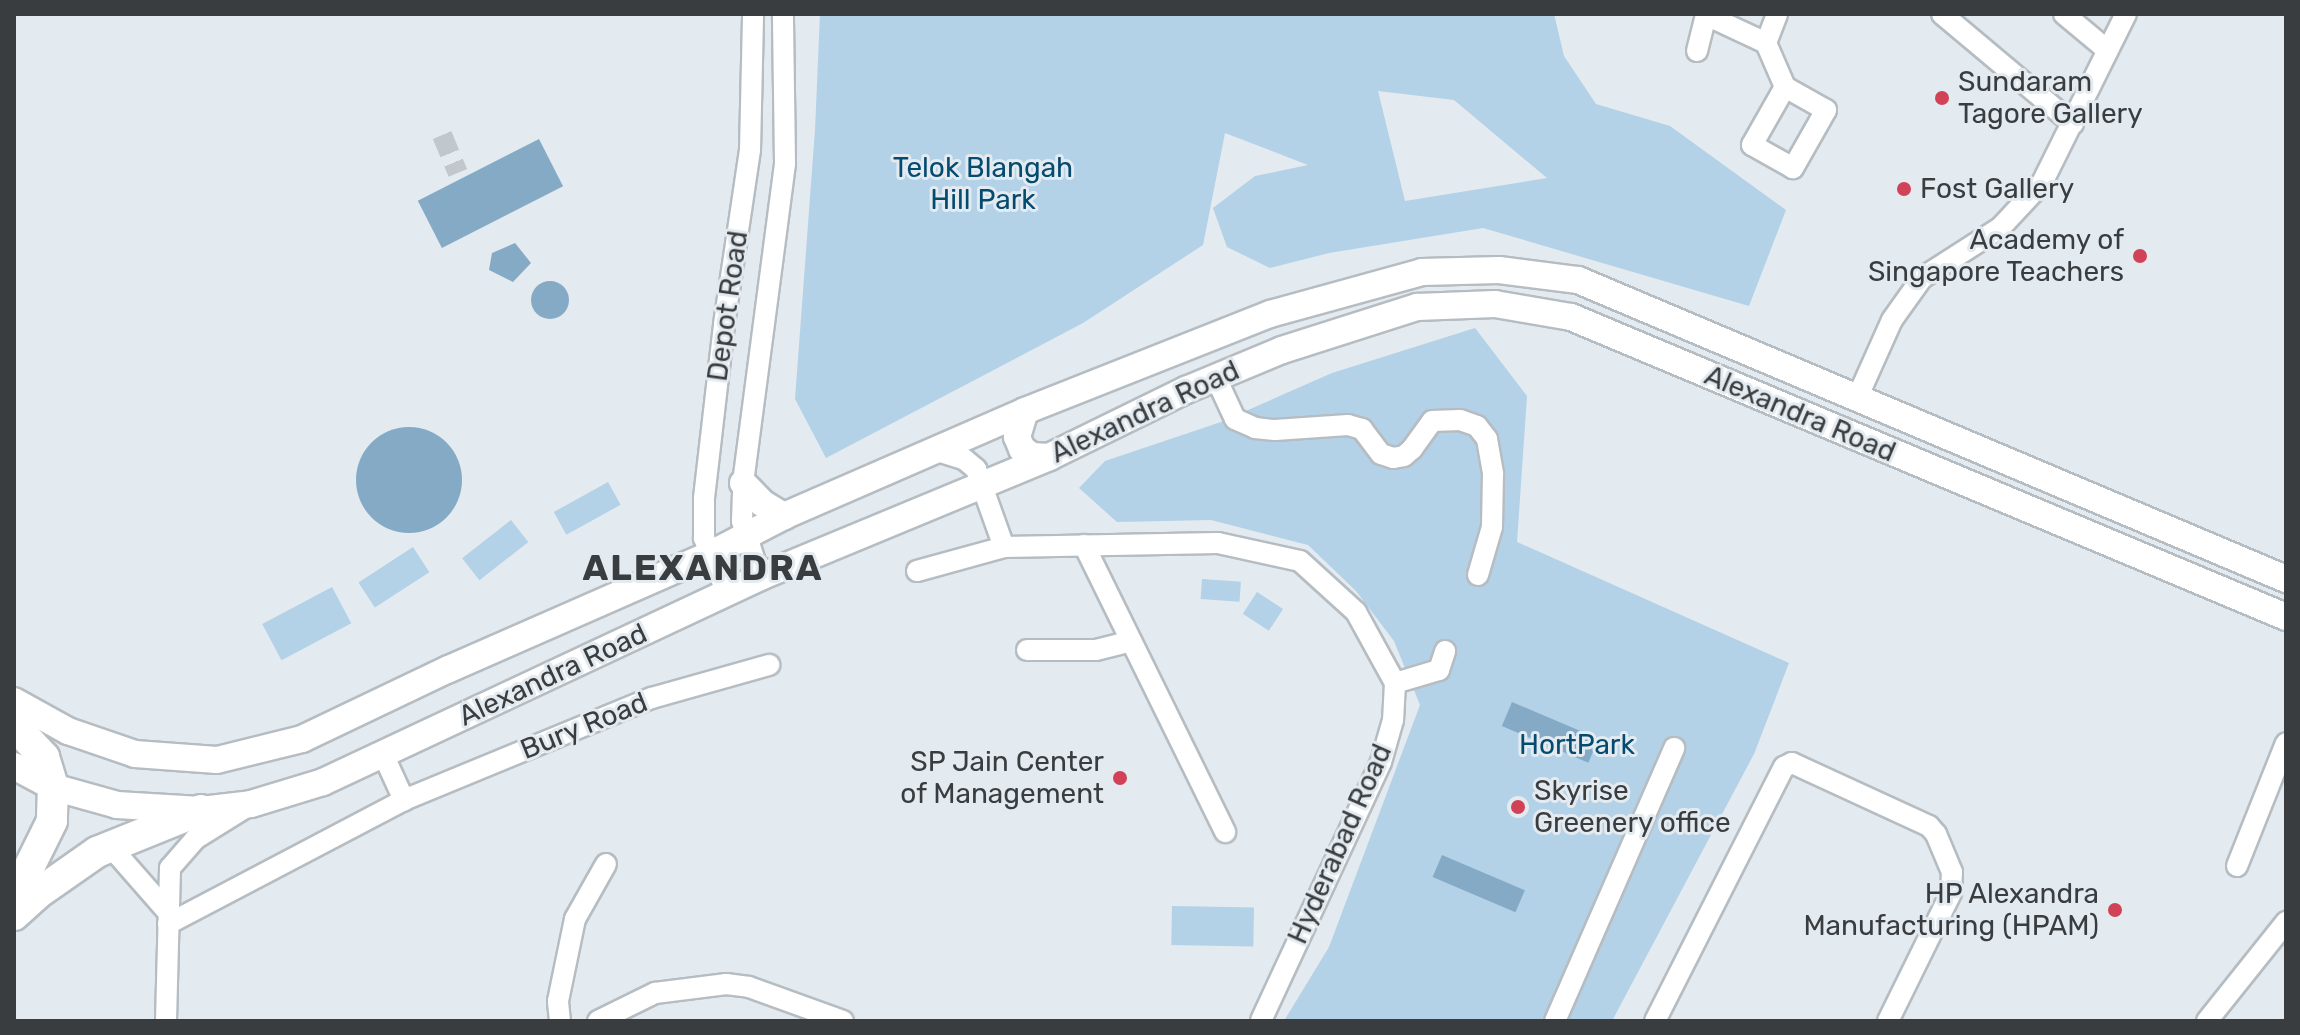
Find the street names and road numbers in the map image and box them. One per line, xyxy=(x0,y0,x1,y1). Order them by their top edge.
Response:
street label: Depot Road xyxy=(701,229,755,383)
street label: Alexandra Road xyxy=(1045,354,1245,470)
street label: Alexandra Road xyxy=(1700,359,1900,469)
street label: Alexandra Road xyxy=(453,617,653,733)
street label: Bury Road xyxy=(515,685,653,767)
street label: Hyderabad Road xyxy=(1281,739,1399,949)

